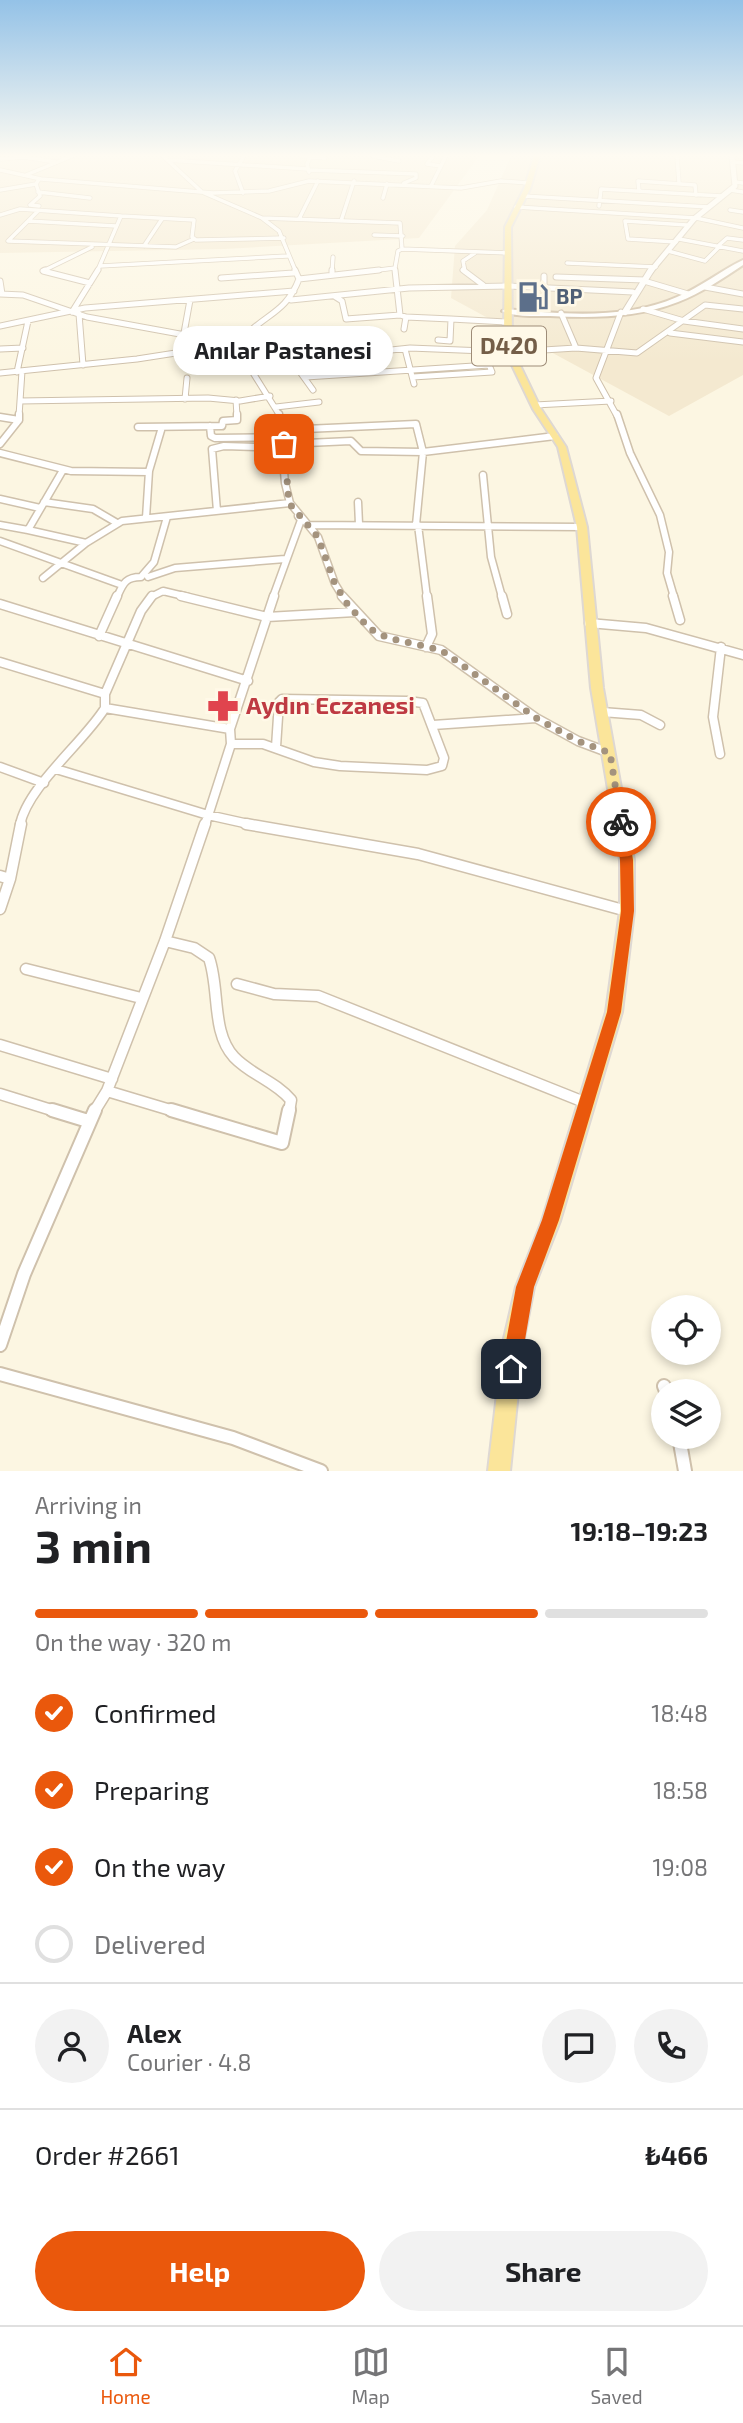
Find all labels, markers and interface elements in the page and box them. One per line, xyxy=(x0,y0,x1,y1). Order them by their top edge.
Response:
fuel station icon: BP xyxy=(516,280,550,314)
place label: BP xyxy=(556,283,582,308)
callout: Anılar Pastanesi xyxy=(174,325,394,374)
road number: D420 xyxy=(472,326,546,366)
text: Anılar Pastanesi xyxy=(194,336,372,364)
pin xyxy=(254,414,314,474)
icon: bag xyxy=(265,425,303,463)
pharmacy icon: Aydın Eczanesi xyxy=(206,689,240,723)
place label: Aydın Eczanesi xyxy=(246,690,415,719)
courier xyxy=(586,787,656,857)
icon: bike xyxy=(602,803,640,841)
map controls xyxy=(651,1295,721,1449)
button: locate xyxy=(651,1295,721,1365)
pin xyxy=(481,1339,541,1399)
icon: home xyxy=(492,1350,530,1388)
button: layers xyxy=(651,1379,721,1449)
text: Arriving in xyxy=(35,1491,142,1519)
text: 19:18–19:23 xyxy=(570,1515,708,1546)
text: 3 min xyxy=(35,1517,152,1572)
text: On the way · 320 m xyxy=(35,1628,231,1656)
icon: check xyxy=(35,1694,73,1732)
text: Confirmed xyxy=(94,1697,217,1728)
text: 18:48 xyxy=(651,1699,708,1727)
icon: check xyxy=(35,1771,73,1809)
text: Preparing xyxy=(94,1774,209,1805)
text: 18:58 xyxy=(653,1776,708,1804)
icon: check xyxy=(35,1848,73,1886)
text: On the way xyxy=(94,1851,225,1882)
text: 19:08 xyxy=(652,1853,708,1881)
text: Delivered xyxy=(94,1928,206,1959)
button: person xyxy=(35,2009,109,2083)
button: chat xyxy=(542,2009,616,2083)
button: phone xyxy=(634,2009,708,2083)
text: Alex xyxy=(127,2017,182,2048)
text: Courier · 4.8 xyxy=(127,2048,251,2076)
text: Order #2661 xyxy=(35,2139,180,2170)
text: ₺466 xyxy=(645,2139,708,2170)
button: Help xyxy=(35,2231,365,2311)
button: Share xyxy=(379,2231,708,2311)
tab: Home xyxy=(100,2343,151,2408)
tab: Map xyxy=(352,2343,390,2408)
tab: Saved xyxy=(590,2343,643,2408)

